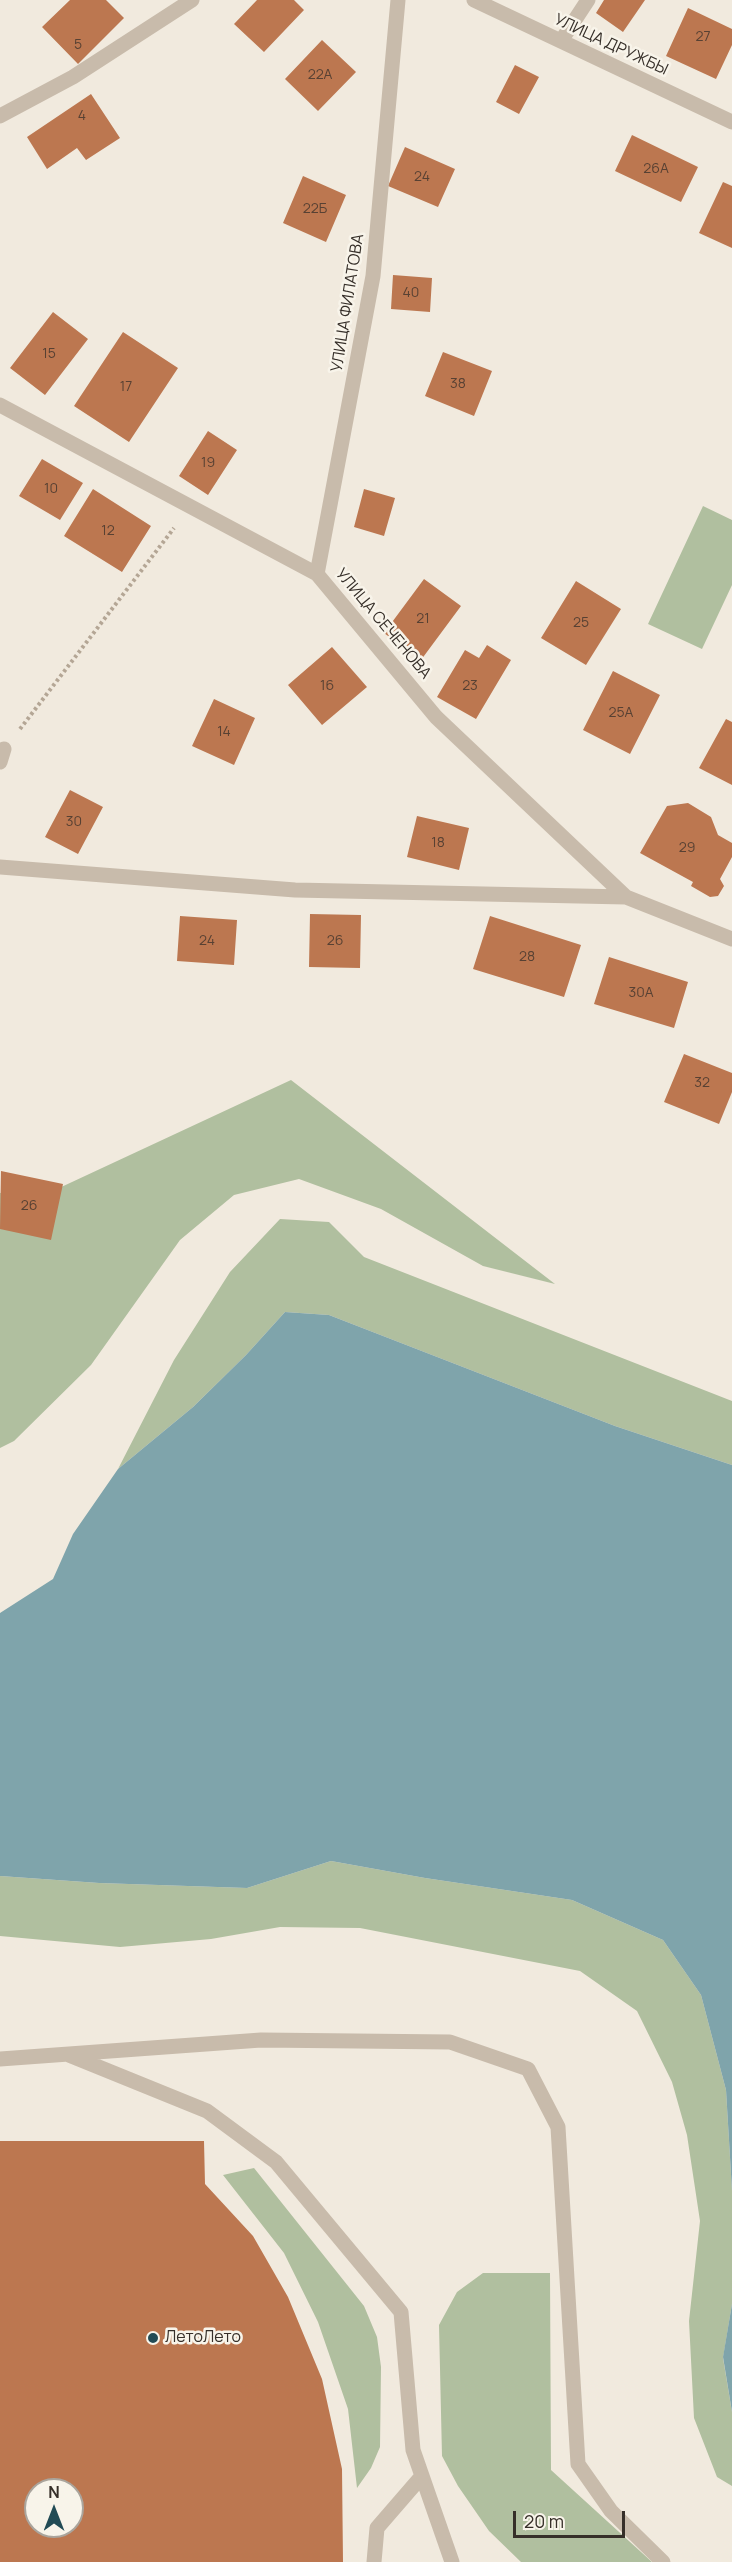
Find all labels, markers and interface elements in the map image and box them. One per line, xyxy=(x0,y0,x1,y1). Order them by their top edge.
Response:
street label: УЛИЦА ДРУЖБЫ xyxy=(551,10,671,80)
house number: 27 xyxy=(695,29,711,45)
house number: 5 xyxy=(74,37,82,53)
house number: 22А xyxy=(308,67,332,83)
house number: 4 xyxy=(78,108,86,124)
house number: 26А xyxy=(643,161,669,177)
house number: 24 xyxy=(414,169,430,185)
house number: 22Б xyxy=(303,201,327,217)
street label: УЛИЦА ФИЛАТОВА xyxy=(328,233,368,373)
house number: 40 xyxy=(403,285,419,301)
house number: 15 xyxy=(42,346,56,362)
house number: 38 xyxy=(450,376,466,392)
house number: 17 xyxy=(120,379,132,395)
house number: 19 xyxy=(201,455,215,471)
house number: 10 xyxy=(44,481,58,497)
house number: 12 xyxy=(101,523,115,539)
street label: УЛИЦА СЕЧЕНОВА xyxy=(331,565,435,683)
house number: 21 xyxy=(416,611,430,627)
house number: 25 xyxy=(573,615,589,631)
house number: 16 xyxy=(320,678,334,694)
house number: 23 xyxy=(462,678,478,694)
house number: 25А xyxy=(609,705,633,721)
house number: 14 xyxy=(217,724,231,740)
house number: 30 xyxy=(66,814,82,830)
house number: 18 xyxy=(431,835,445,851)
house number: 29 xyxy=(679,840,695,856)
house number: 24 xyxy=(199,933,215,949)
house number: 26 xyxy=(327,933,343,949)
house number: 28 xyxy=(519,949,535,965)
house number: 30А xyxy=(628,985,654,1001)
house number: 32 xyxy=(694,1075,710,1091)
house number: 26 xyxy=(21,1198,37,1214)
place label: ЛетоЛето xyxy=(165,2328,241,2348)
marker: ЛетоЛето xyxy=(146,2331,160,2345)
north arrow xyxy=(24,2478,84,2538)
text: N xyxy=(48,2481,60,2503)
scale bar xyxy=(516,2499,628,2537)
text: 20 m xyxy=(524,2509,564,2533)

